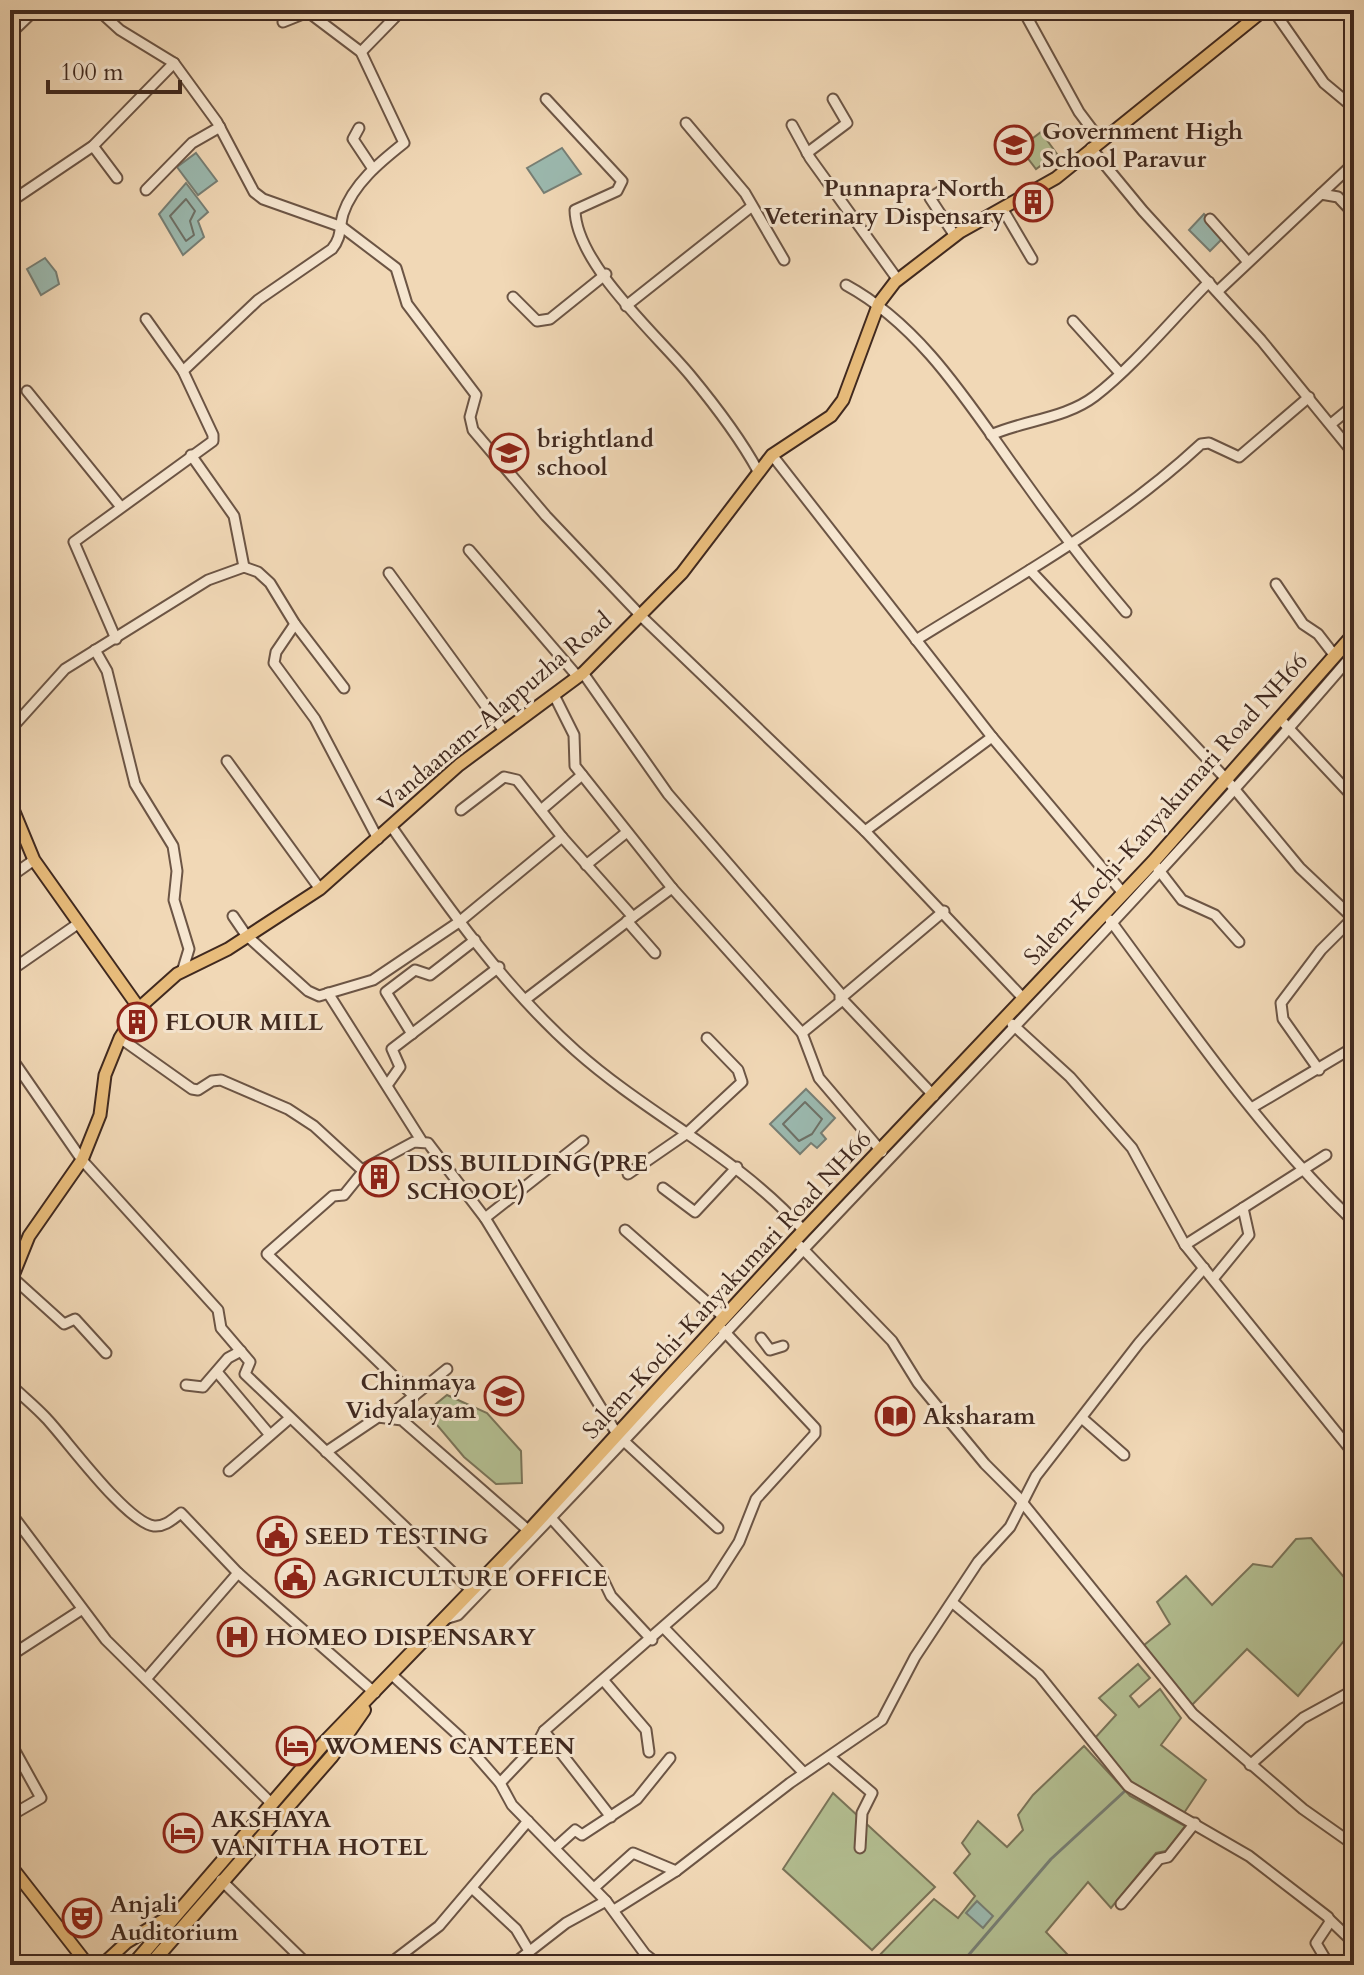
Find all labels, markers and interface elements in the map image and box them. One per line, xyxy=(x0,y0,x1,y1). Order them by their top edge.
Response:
scale bar xyxy=(48,44,180,94)
text: 100 m xyxy=(60,56,124,89)
place label: Government High School Paravur xyxy=(1042,115,1243,176)
school or university icon: Government High School Paravur xyxy=(993,124,1035,166)
place label: Punnapra North Veterinary Dispensary xyxy=(764,172,1005,233)
building icon: Punnapra North Veterinary Dispensary xyxy=(1012,181,1054,223)
place label: brightland school xyxy=(537,423,654,484)
school or university icon: brightland school xyxy=(488,432,530,474)
street label: Vandaanam-Alappuzha Road xyxy=(371,604,619,820)
street label: Salem-Kochi-Kanyakumari Road NH66 xyxy=(1016,645,1316,973)
building icon: FLOUR MILL xyxy=(116,1001,158,1043)
place label: FLOUR MILL xyxy=(165,1006,324,1039)
street label: Salem-Kochi-Kanyakumari Road NH66 xyxy=(575,1124,879,1446)
place label: DSS BUILDING(PRE SCHOOL) xyxy=(407,1147,648,1208)
building icon: DSS BUILDING(PRE SCHOOL) xyxy=(358,1156,400,1198)
place label: Chinmaya Vidyalayam xyxy=(346,1366,477,1427)
school or university icon: Chinmaya Vidyalayam xyxy=(483,1375,525,1417)
library icon: Aksharam xyxy=(874,1395,916,1437)
place label: Aksharam xyxy=(923,1400,1036,1433)
public building icon: SEED TESTING xyxy=(256,1515,298,1557)
place label: SEED TESTING xyxy=(305,1520,488,1553)
public building icon: AGRICULTURE OFFICE xyxy=(274,1557,316,1599)
place label: AGRICULTURE OFFICE xyxy=(323,1562,608,1595)
hospital icon: HOMEO DISPENSARY xyxy=(216,1616,258,1658)
place label: HOMEO DISPENSARY xyxy=(265,1621,536,1654)
hotel icon: WOMENS CANTEEN xyxy=(275,1725,317,1767)
place label: WOMENS CANTEEN xyxy=(323,1730,575,1763)
place label: AKSHAYA VANITHA HOTEL xyxy=(211,1803,429,1864)
hotel icon: AKSHAYA VANITHA HOTEL xyxy=(162,1812,204,1854)
place label: Anjali Auditorium xyxy=(110,1888,239,1949)
theatre icon: Anjali Auditorium xyxy=(61,1897,103,1939)

